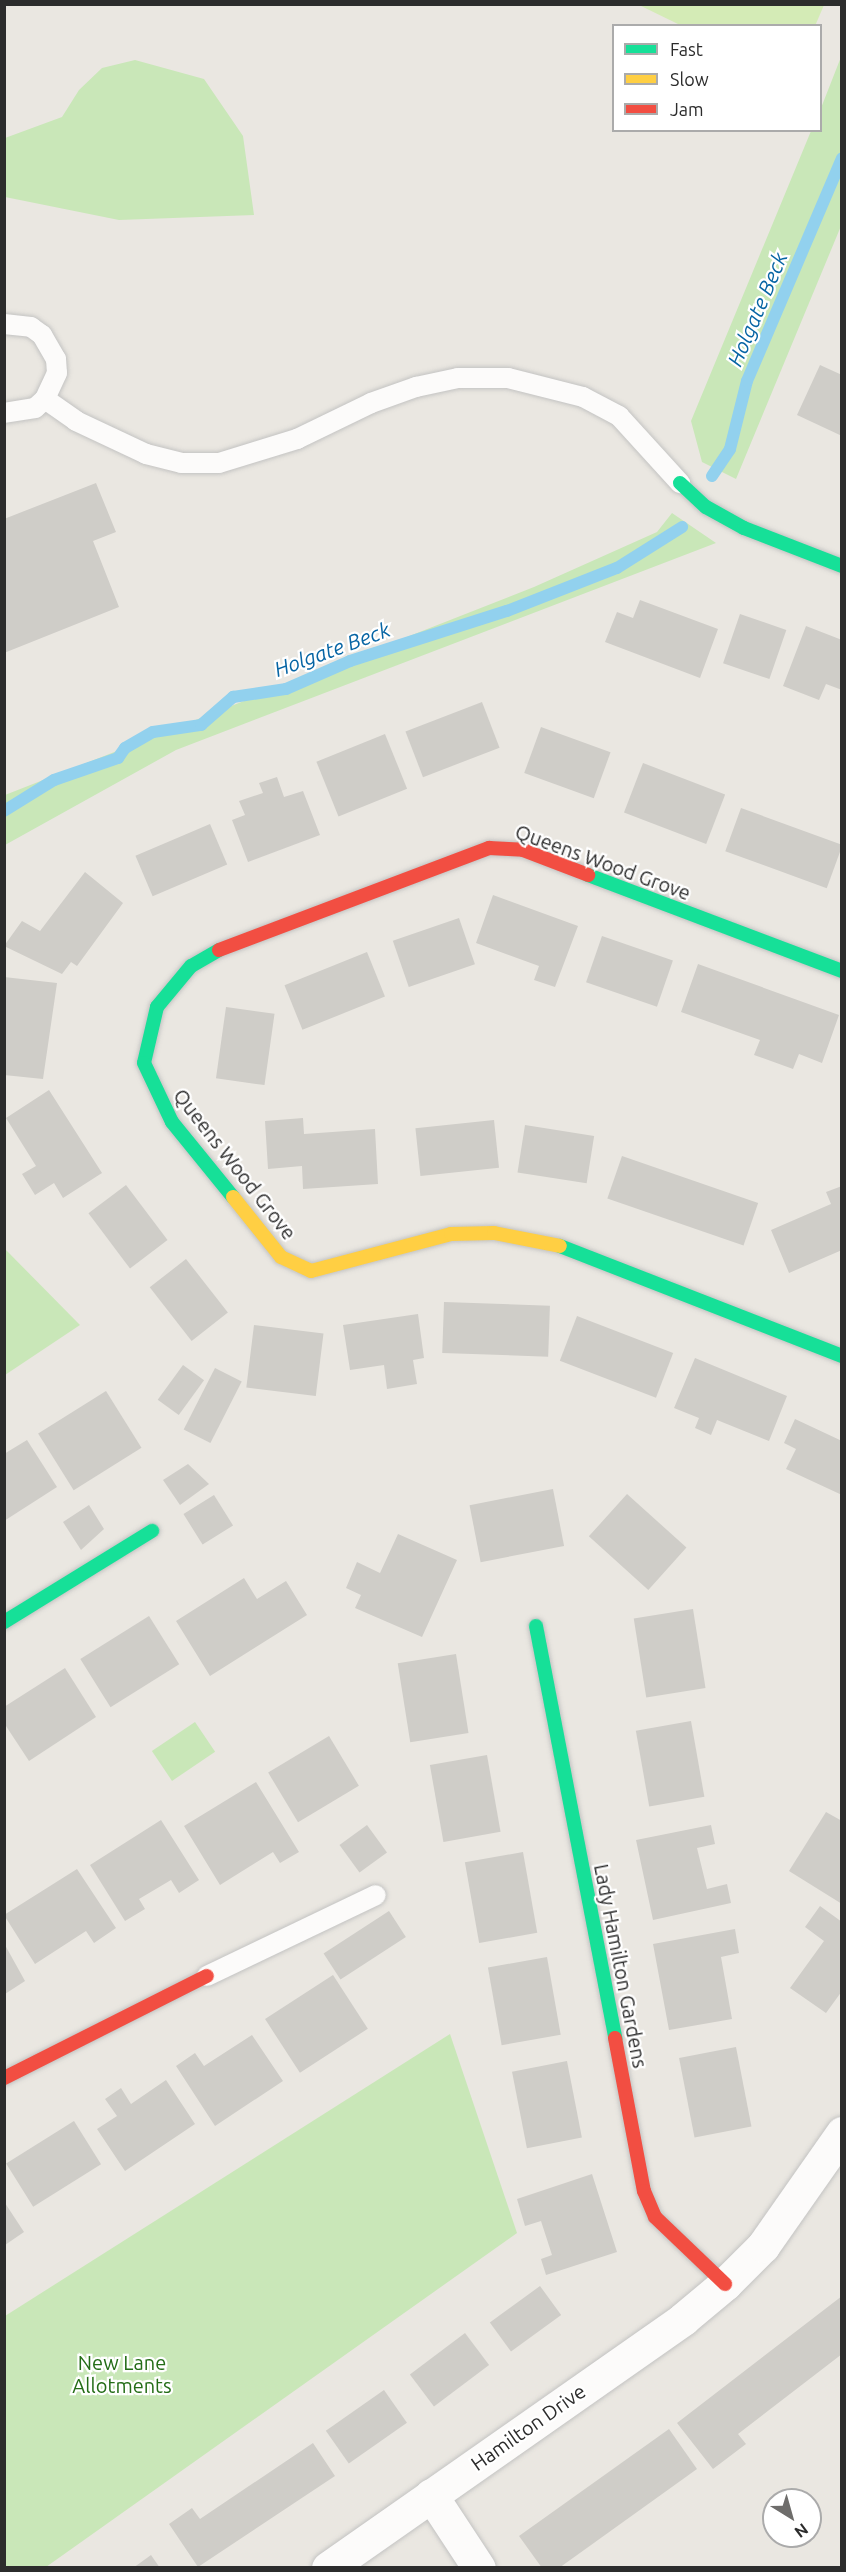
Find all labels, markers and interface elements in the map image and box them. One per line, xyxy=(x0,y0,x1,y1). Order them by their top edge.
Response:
legend xyxy=(612,24,822,132)
text: Fast xyxy=(670,39,703,59)
text: Slow xyxy=(670,69,709,89)
text: Jam xyxy=(670,99,704,119)
water label: Holgate Beck xyxy=(722,248,792,370)
water label: Holgate Beck xyxy=(271,616,393,682)
street label: Queens Wood Grove xyxy=(512,819,694,905)
street label: Queens Wood Grove xyxy=(169,1084,301,1244)
street label: Lady Hamilton Gardens xyxy=(589,1862,653,2070)
park label: New Lane Allotments xyxy=(72,2351,172,2398)
street label: Hamilton Drive xyxy=(466,2379,590,2475)
north arrow xyxy=(762,2488,822,2548)
text: N xyxy=(791,2520,812,2542)

